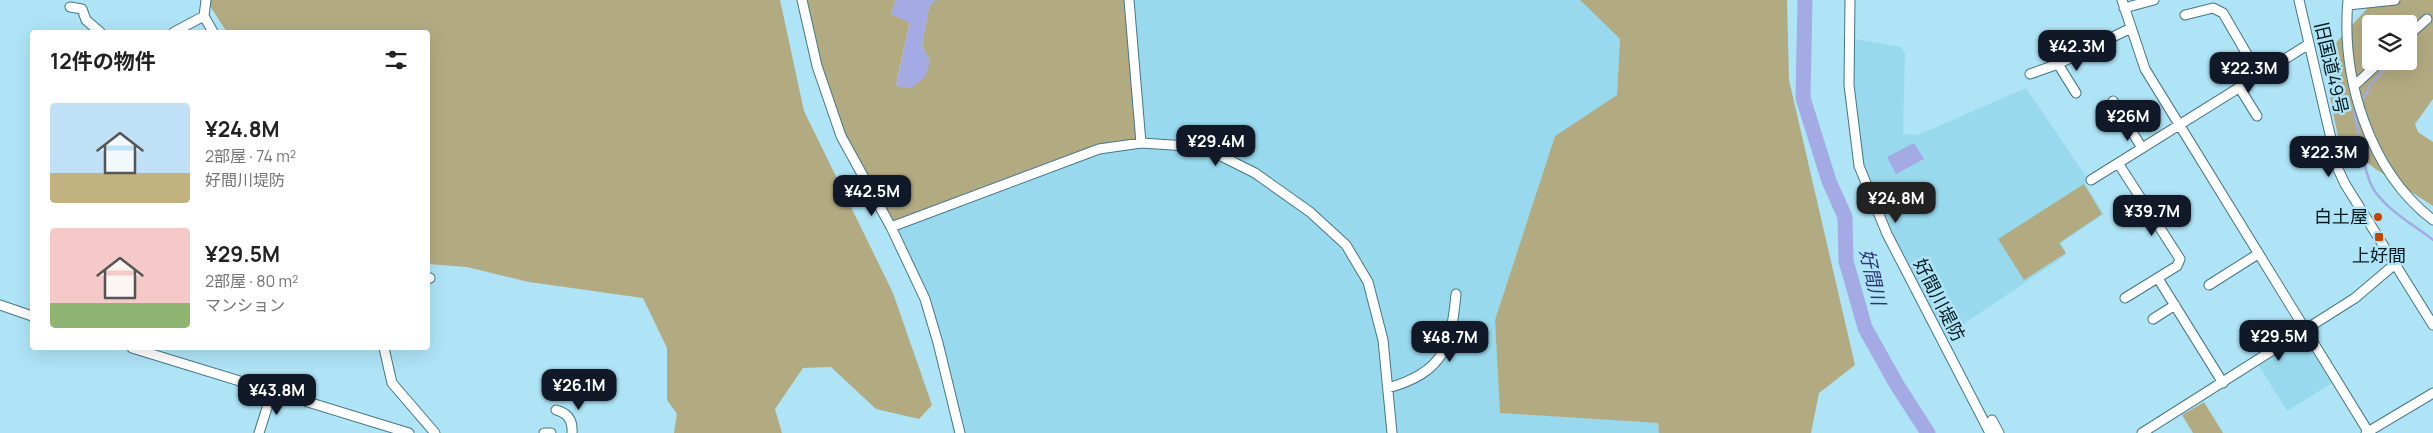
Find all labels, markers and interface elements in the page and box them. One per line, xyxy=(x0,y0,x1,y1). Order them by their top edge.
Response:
map controls xyxy=(2362,15,2417,70)
button: layers xyxy=(2362,15,2417,70)
street label: 旧国道49号 xyxy=(2310,19,2354,116)
pin: ¥42.3M xyxy=(2036,30,2118,72)
text: ¥42.3M xyxy=(2049,35,2105,57)
icon: filters xyxy=(382,46,410,74)
text: 12件の物件 xyxy=(50,47,156,75)
pin: ¥22.3M xyxy=(2208,52,2290,94)
text: ¥22.3M xyxy=(2221,57,2277,79)
pin: ¥26M xyxy=(2098,100,2158,142)
text: ¥26M xyxy=(2107,105,2149,127)
text: ¥24.8M xyxy=(205,115,279,143)
icon: home xyxy=(90,123,150,183)
pin: ¥29.4M xyxy=(1175,124,1257,167)
text: ¥29.4M xyxy=(1187,130,1245,152)
pin: ¥22.3M xyxy=(2288,136,2370,178)
text: ¥22.3M xyxy=(2301,141,2357,163)
text: 2部屋 · 74 m² xyxy=(205,145,296,167)
text: 好間川堤防 xyxy=(205,169,285,191)
pin: ¥42.5M xyxy=(831,174,913,217)
text: ¥42.5M xyxy=(844,180,900,202)
pin: ¥24.8M xyxy=(1855,182,1937,224)
text: ¥24.8M xyxy=(1868,187,1924,209)
pin: ¥39.7M xyxy=(2111,194,2193,237)
text: ¥39.7M xyxy=(2124,200,2180,222)
place label: 白土屋 xyxy=(2314,204,2368,228)
marker: 白土屋 xyxy=(2372,211,2384,223)
marker: 上好間 xyxy=(2373,231,2385,243)
text: ¥29.5M xyxy=(205,240,280,268)
place label: 上好間 xyxy=(2352,243,2406,267)
water label: 好間川 xyxy=(1854,246,1893,310)
icon: home xyxy=(90,248,150,308)
street label: 好間川堤防 xyxy=(1909,254,1971,345)
text: 2部屋 · 80 m² xyxy=(205,270,298,292)
text: マンション xyxy=(205,294,285,316)
pin: ¥48.7M xyxy=(1409,320,1491,363)
pin: ¥29.5M xyxy=(2238,320,2320,362)
text: ¥29.5M xyxy=(2250,325,2308,347)
text: ¥48.7M xyxy=(1422,326,1478,348)
pin: ¥26.1M xyxy=(538,368,620,411)
pin: ¥43.8M xyxy=(236,374,318,416)
text: ¥26.1M xyxy=(553,374,605,396)
text: ¥43.8M xyxy=(249,379,305,401)

